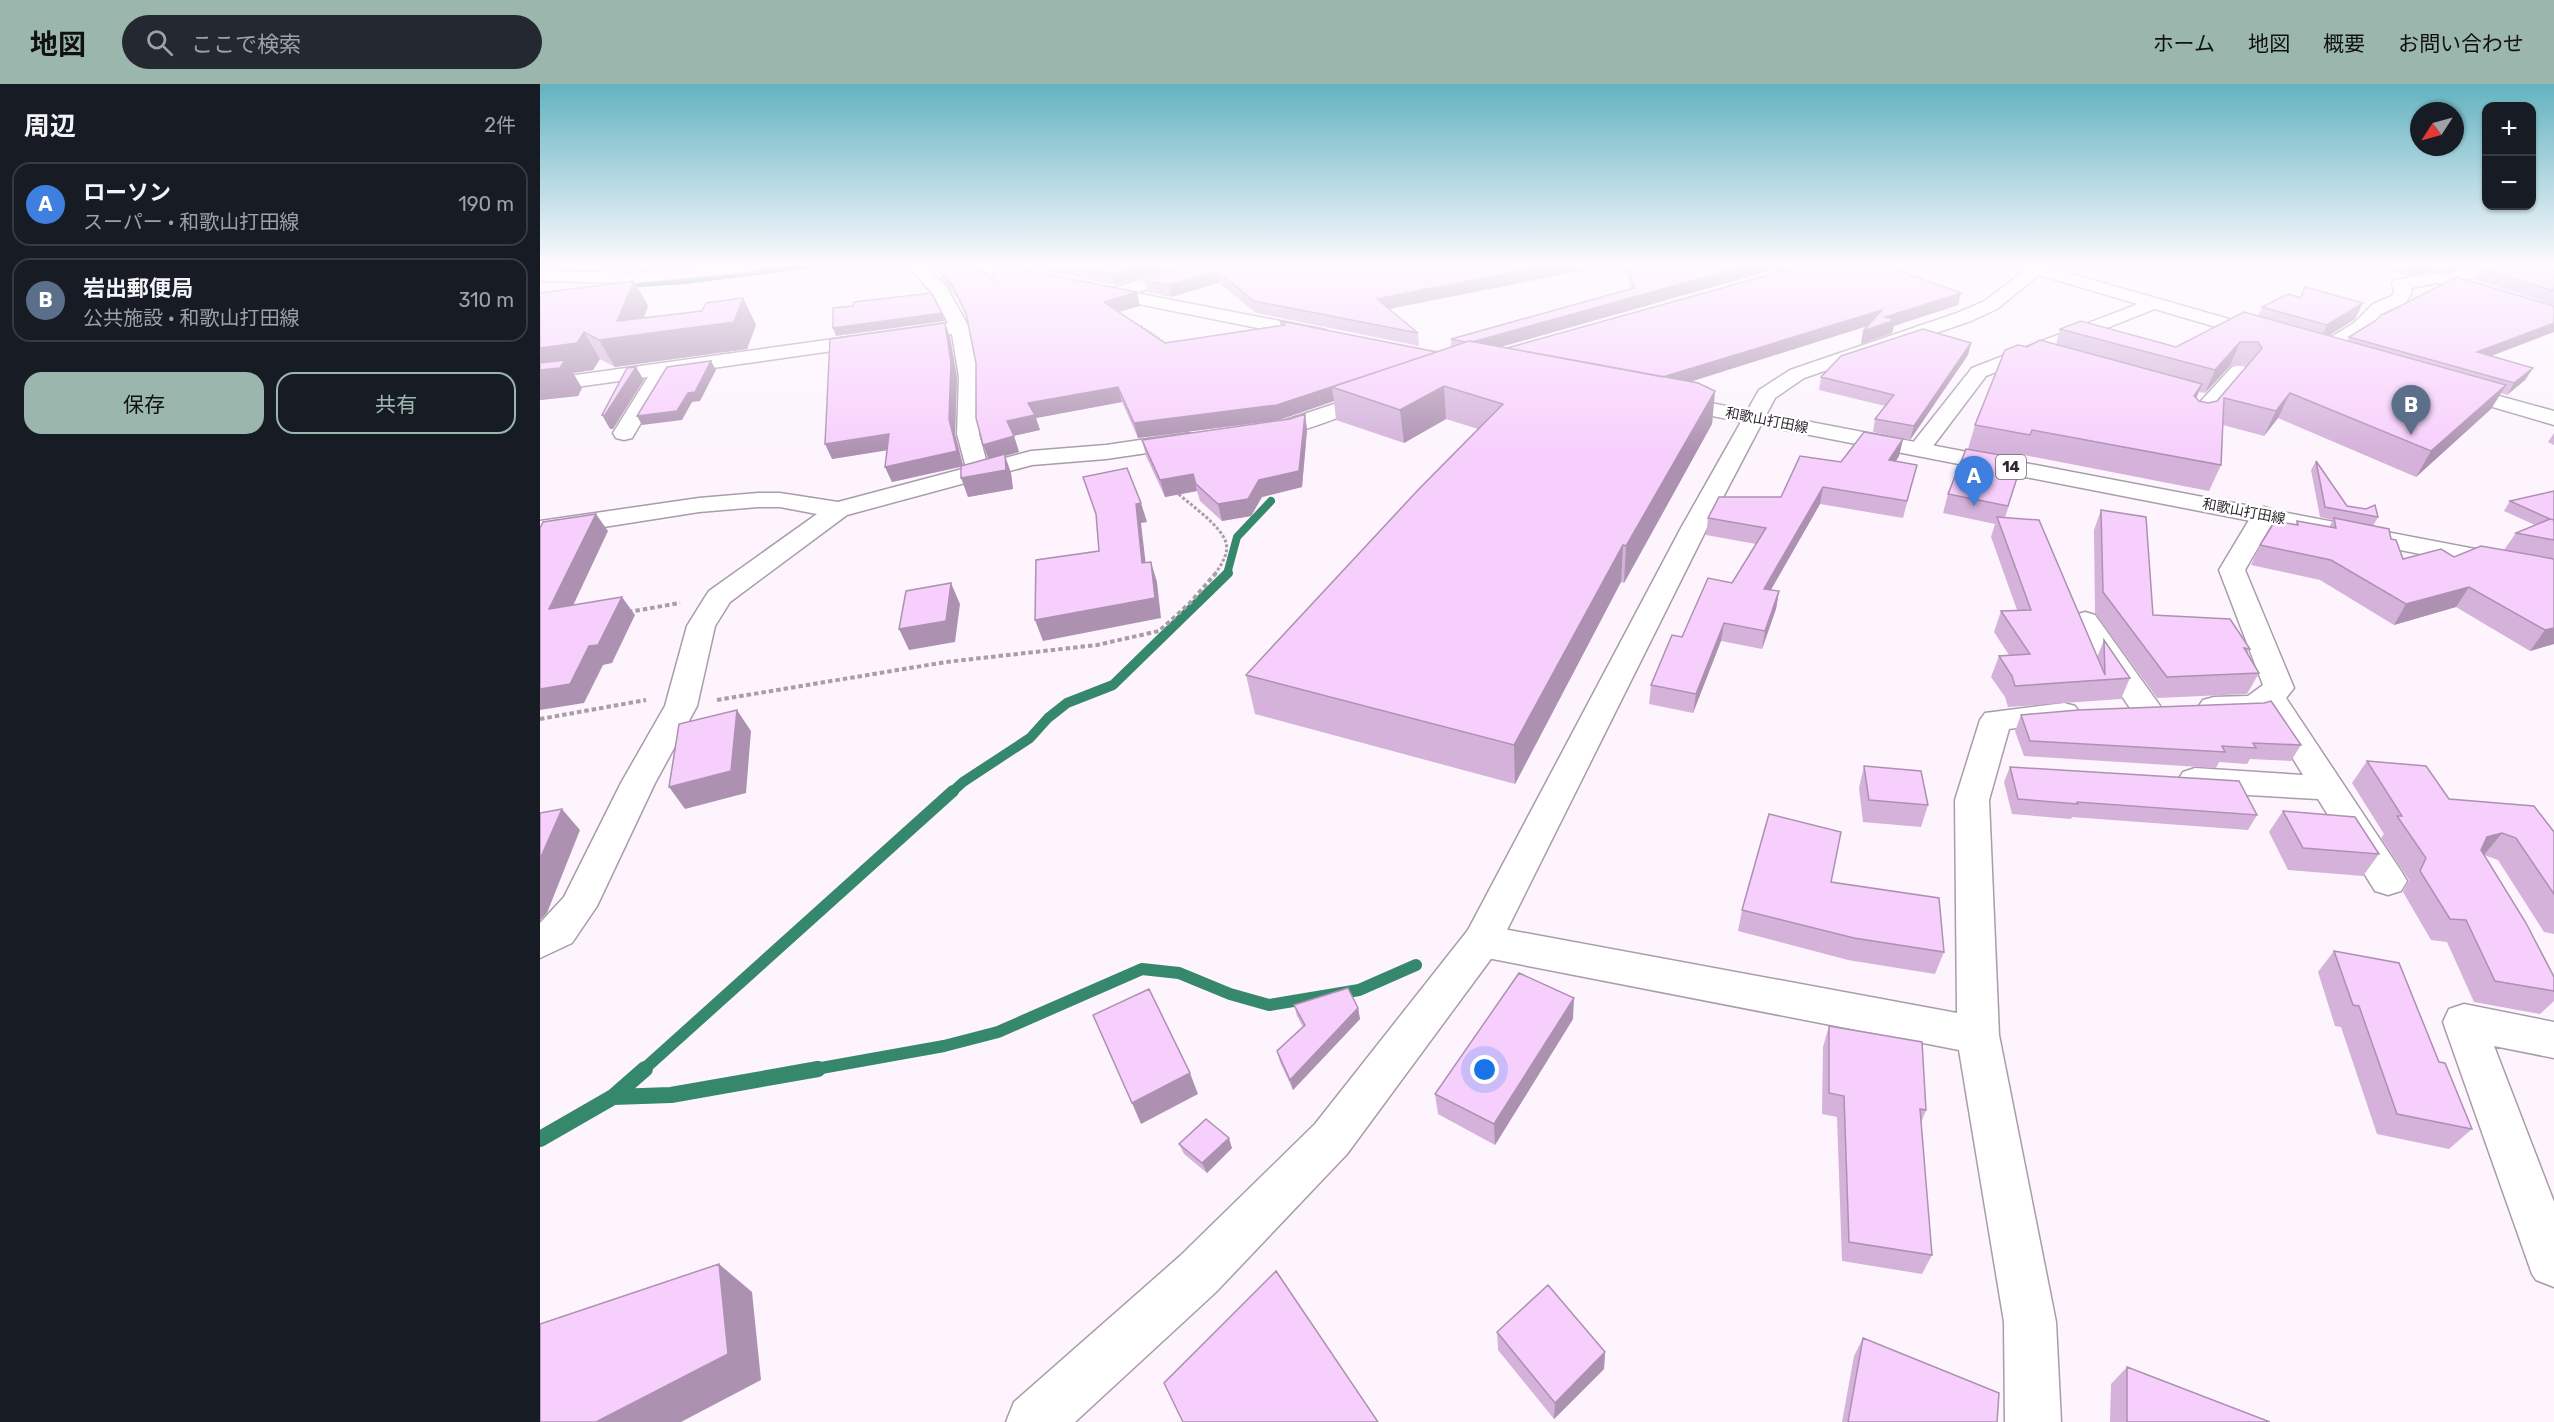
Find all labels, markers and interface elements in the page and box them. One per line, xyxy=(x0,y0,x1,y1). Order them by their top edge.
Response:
search box xyxy=(122,15,542,69)
icon: search xyxy=(143,26,176,59)
text: 地図 xyxy=(30,28,86,61)
text: ここで検索 xyxy=(191,31,301,58)
text: ホーム xyxy=(2153,31,2215,56)
text: 地図 xyxy=(2248,31,2290,56)
text: 概要 xyxy=(2323,31,2365,56)
text: お問い合わせ xyxy=(2398,31,2524,56)
north arrow xyxy=(2410,102,2464,156)
map controls xyxy=(2482,102,2536,210)
button: + xyxy=(2482,102,2536,156)
text: 周辺 xyxy=(24,111,76,142)
text: 2件 xyxy=(484,113,516,137)
button: − xyxy=(2482,156,2536,210)
text: ローソン xyxy=(83,179,171,206)
text: A xyxy=(38,192,53,216)
text: 190 m xyxy=(458,192,514,216)
text: スーパー · 和歌山打田線 xyxy=(83,210,299,234)
text: 岩出郵便局 xyxy=(83,275,193,302)
text: B xyxy=(38,288,53,312)
text: 310 m xyxy=(458,288,514,312)
text: 公共施設 · 和歌山打田線 xyxy=(83,306,299,330)
button: 保存 xyxy=(24,372,264,434)
button: 共有 xyxy=(276,372,516,434)
pin: B xyxy=(2392,386,2430,435)
street label: 和歌山打田線 xyxy=(1724,404,1810,437)
road number: 14 xyxy=(1996,455,2026,479)
pin: A xyxy=(1954,456,1994,506)
street label: 和歌山打田線 xyxy=(2201,495,2287,528)
your location xyxy=(1470,1055,1499,1084)

